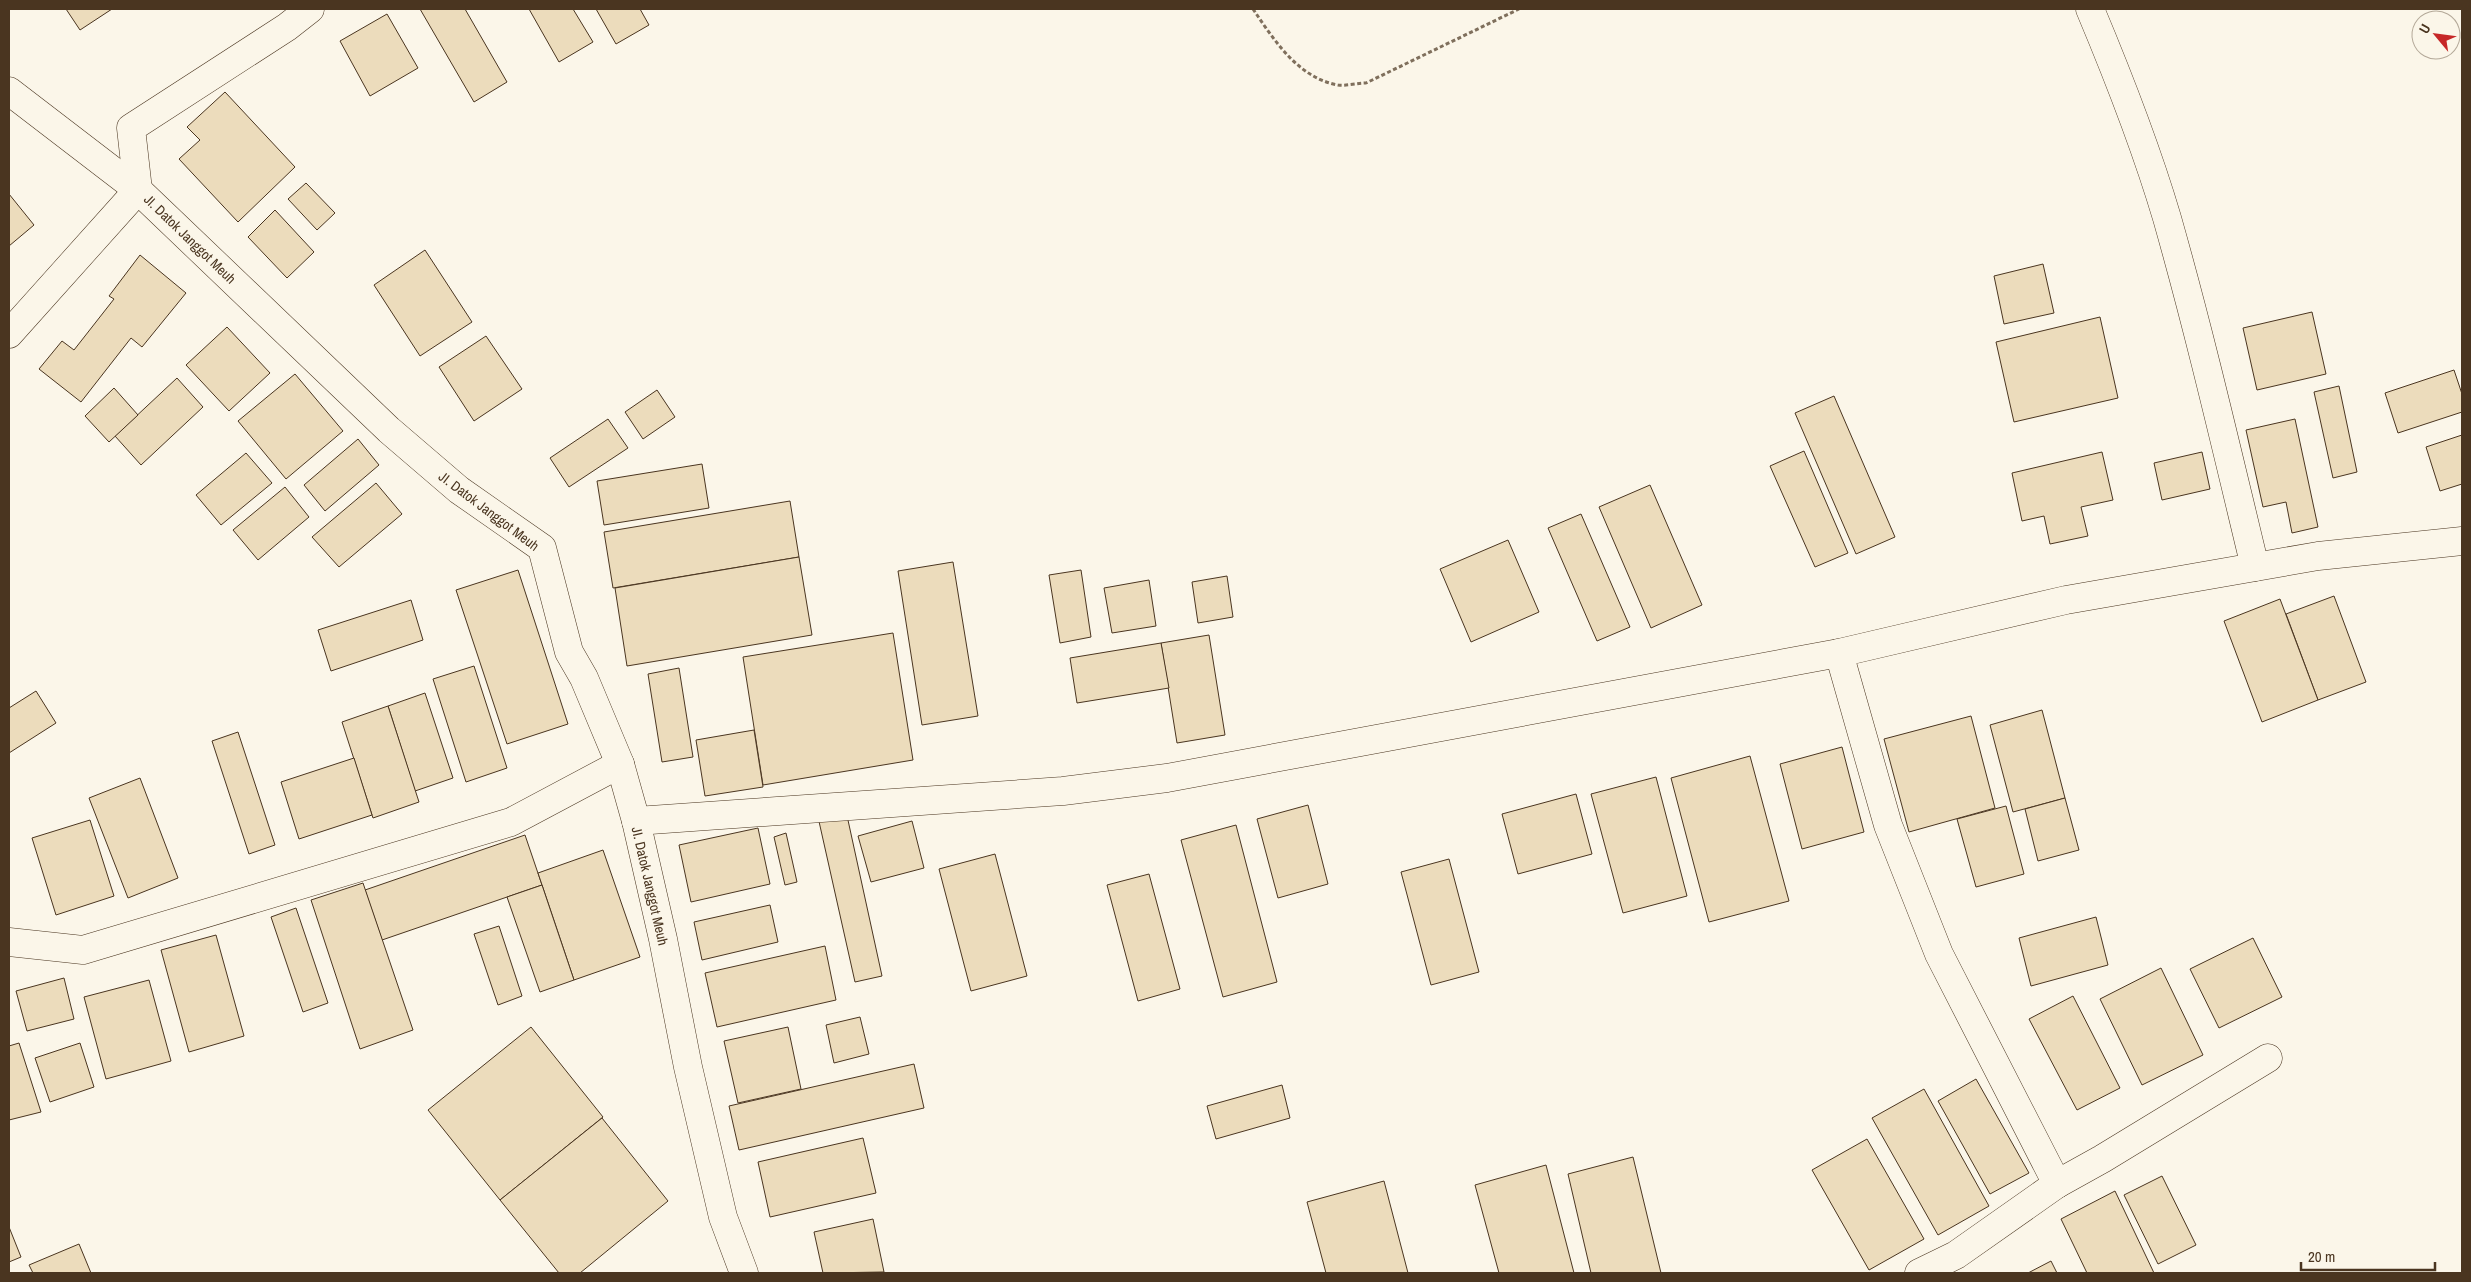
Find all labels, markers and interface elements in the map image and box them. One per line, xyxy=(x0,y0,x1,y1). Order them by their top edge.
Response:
north arrow xyxy=(2411,10,2461,60)
text: U xyxy=(2415,21,2435,37)
street label: JI. Datok Janggot Meuh xyxy=(140,190,240,288)
street label: JI. Datok Janggot Meuh xyxy=(435,467,543,555)
street label: JI. Datok Janggot Meuh xyxy=(628,825,672,947)
scale bar xyxy=(2301,1240,2435,1272)
text: 20 m xyxy=(2308,1246,2335,1267)

